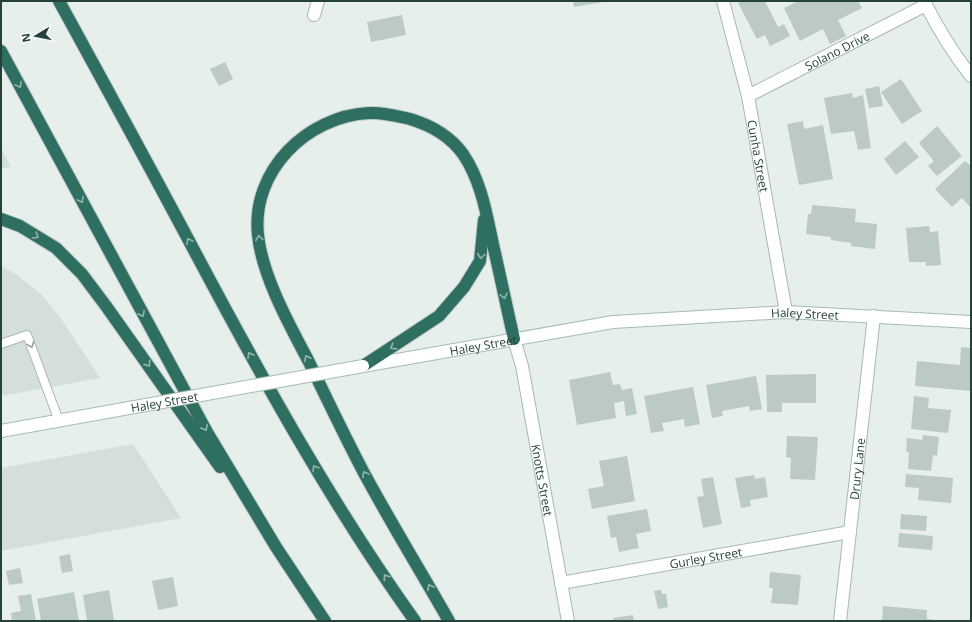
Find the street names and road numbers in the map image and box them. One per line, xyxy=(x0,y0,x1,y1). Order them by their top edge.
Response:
street label: Solano Drive xyxy=(802,27,873,74)
street label: Cunha Street xyxy=(744,118,773,193)
street label: Haley Street xyxy=(770,303,839,323)
street label: Haley Street xyxy=(448,331,518,359)
street label: Haley Street xyxy=(129,387,199,416)
street label: Drury Lane xyxy=(845,437,869,501)
street label: Knotts Street xyxy=(528,443,557,517)
street label: Gurley Street xyxy=(668,543,743,572)

